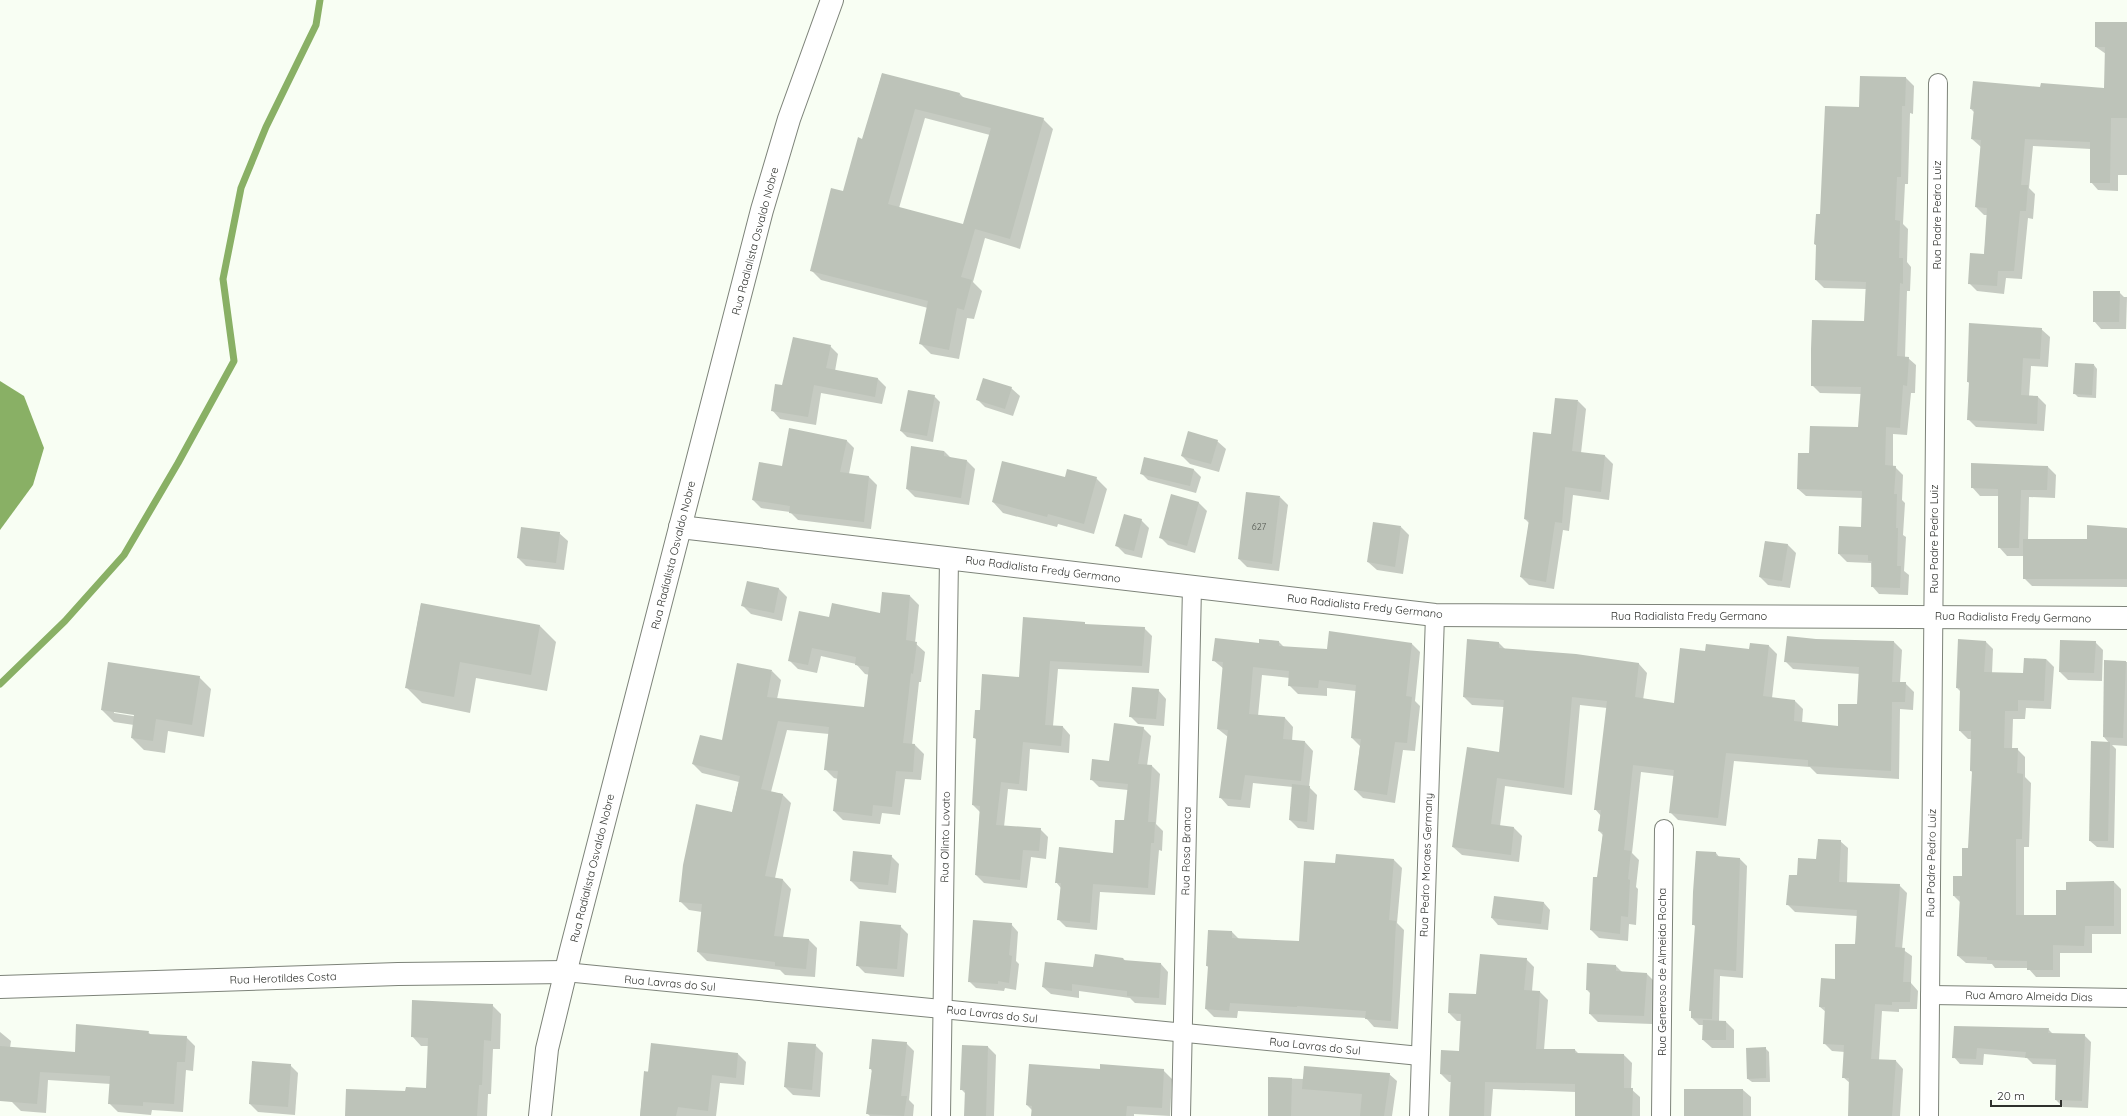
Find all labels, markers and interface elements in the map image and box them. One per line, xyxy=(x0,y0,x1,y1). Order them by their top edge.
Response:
street label: Rua Padre Pedro Luiz xyxy=(1930,161,1944,269)
street label: Rua Radialista Osvaldo Nobre xyxy=(728,165,782,317)
street label: Rua Radialista Osvaldo Nobre xyxy=(648,479,698,631)
street label: Rua Padre Pedro Luiz xyxy=(1927,485,1941,593)
house number: 627 xyxy=(1252,521,1267,532)
street label: Rua Radialista Fredy Germano xyxy=(965,553,1122,586)
street label: Rua Radialista Fredy Germano xyxy=(1286,591,1444,621)
street label: Rua Radialista Fredy Germano xyxy=(1611,609,1768,623)
street label: Rua Radialista Fredy Germano xyxy=(1935,609,2092,625)
street label: Rua Olinto Lovato xyxy=(937,791,953,883)
street label: Rua Radialista Osvaldo Nobre xyxy=(567,792,617,944)
street label: Rua Pedro Moraes Germany xyxy=(1416,793,1436,937)
street label: Rua Rosa Branca xyxy=(1178,807,1194,895)
street label: Rua Padre Pedro Luiz xyxy=(1923,808,1939,918)
street label: Rua Generoso de Almeida Rocha xyxy=(1655,888,1669,1056)
street label: Rua Herotildes Costa xyxy=(229,969,337,987)
street label: Rua Lavras do Sul xyxy=(624,972,716,994)
street label: Rua Amaro Almeida Dias xyxy=(1965,988,2093,1004)
street label: Rua Lavras do Sul xyxy=(946,1002,1038,1026)
street label: Rua Lavras do Sul xyxy=(1269,1034,1361,1058)
scale bar xyxy=(1991,1082,2061,1108)
text: 20 m xyxy=(1997,1088,2025,1103)

